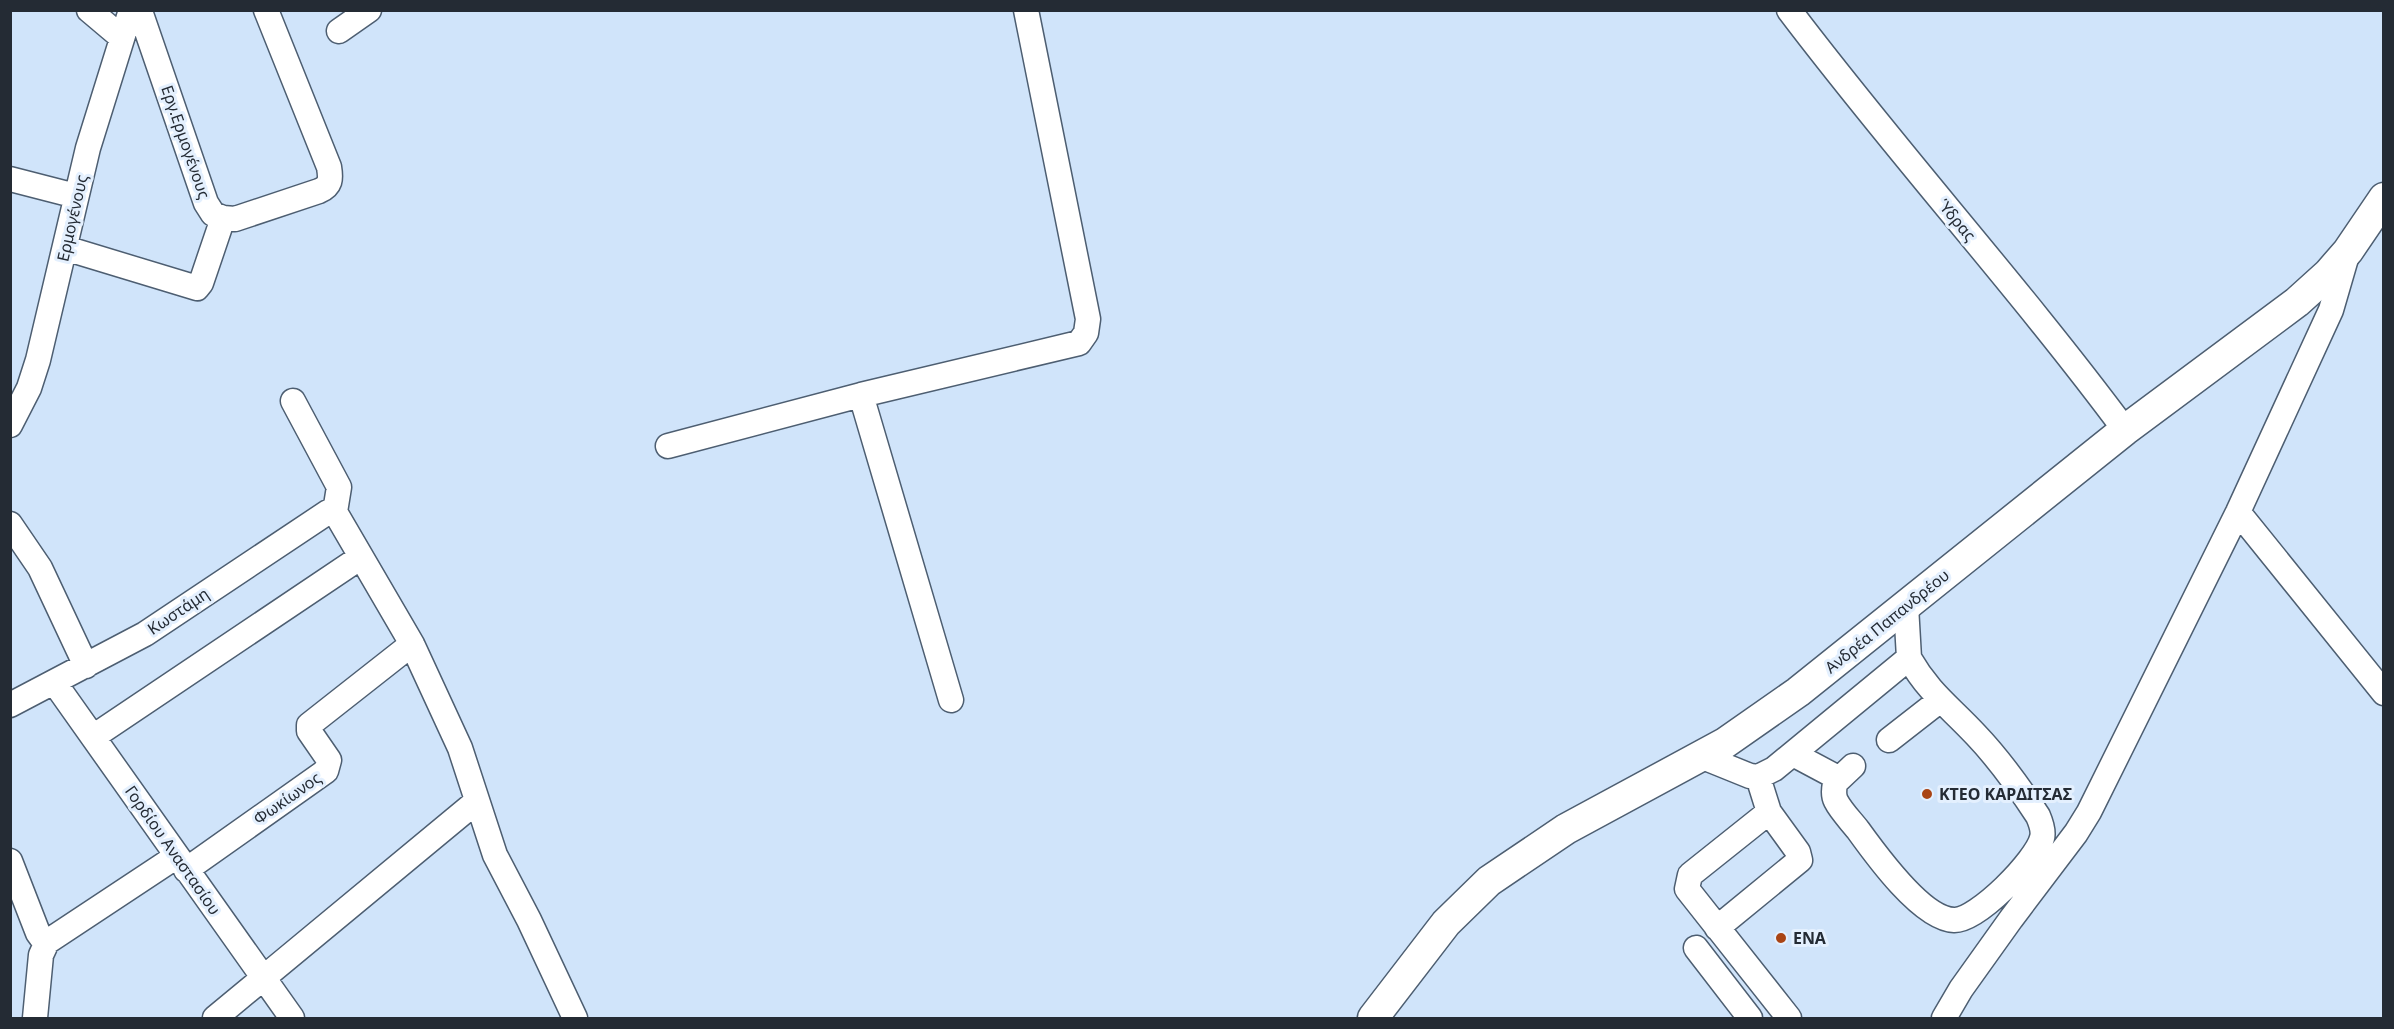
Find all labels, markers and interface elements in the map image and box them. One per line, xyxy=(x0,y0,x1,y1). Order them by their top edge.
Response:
street label: Εργ.Ερμογένους xyxy=(156,82,216,202)
street label: Ερμογένους xyxy=(51,172,93,264)
street label: Ύδρας xyxy=(1933,194,1981,246)
street label: Ανδρέα Παπανδρέου xyxy=(1820,564,1954,678)
street label: Κωστάμη xyxy=(143,582,213,640)
street label: Φωκίωνος xyxy=(249,767,325,829)
street label: Γορδίου Αναστασίου xyxy=(120,781,226,919)
place label: ΚΤΕΟ ΚΑΡΔΙΤΣΑΣ xyxy=(1939,783,2072,805)
marker: ΚΤΕΟ ΚΑΡΔΙΤΣΑΣ xyxy=(1920,787,1934,801)
place label: ΕΝΑ xyxy=(1793,927,1827,949)
marker: ΕΝΑ xyxy=(1774,931,1788,945)

